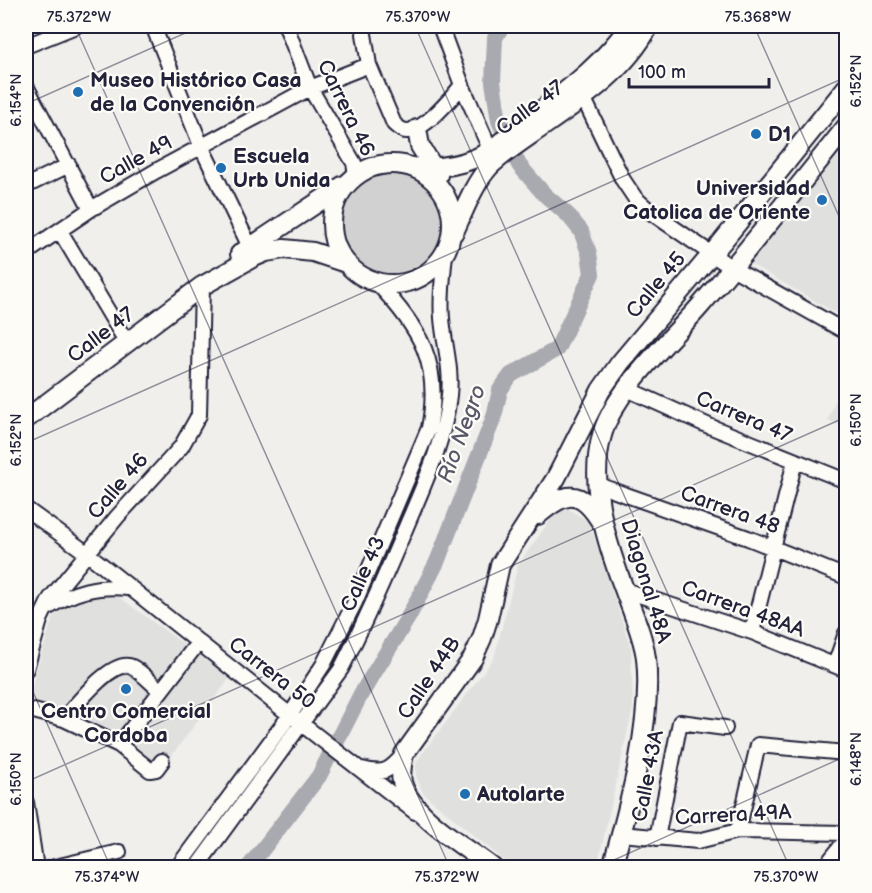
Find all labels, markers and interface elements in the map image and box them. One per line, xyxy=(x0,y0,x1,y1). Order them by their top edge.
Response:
text: 75.372°W xyxy=(47,8,112,27)
text: 75.370°W xyxy=(386,8,451,27)
text: 75.368°W xyxy=(725,8,792,27)
scale bar xyxy=(629,51,768,89)
text: 6.152°N xyxy=(847,54,866,108)
street label: Carrera 46 xyxy=(312,56,380,161)
text: 100 m xyxy=(638,62,686,83)
place label: Museo Histórico Casa de la Convención xyxy=(90,68,302,117)
text: 6.154°N xyxy=(7,73,26,127)
street label: Calle 47 xyxy=(491,75,569,141)
marker: Museo Histórico Casa de la Convención xyxy=(71,85,85,99)
place label: D1 xyxy=(768,122,791,147)
marker: D1 xyxy=(749,127,763,141)
street label: Calle 49 xyxy=(95,130,177,190)
place label: Escuela Urb Unida xyxy=(233,144,330,193)
marker: Escuela Urb Unida xyxy=(214,161,228,175)
place label: Universidad Catolica de Oriente xyxy=(623,176,810,225)
marker: Universidad Catolica de Oriente xyxy=(815,193,829,207)
street label: Calle 45 xyxy=(621,247,691,323)
street label: Calle 47 xyxy=(63,301,140,368)
water label: Río Negro xyxy=(432,381,492,487)
street label: Carrera 47 xyxy=(692,386,796,449)
text: 6.150°N xyxy=(847,393,866,447)
text: 6.152°N xyxy=(7,413,26,467)
street label: Calle 46 xyxy=(82,448,154,524)
street label: Carrera 48 xyxy=(677,481,783,539)
street label: Diagonal 48A xyxy=(615,516,677,646)
street label: Calle 43 xyxy=(335,532,391,616)
street label: Carrera 48AA xyxy=(678,575,808,643)
street label: Carrera 50 xyxy=(224,631,320,715)
street label: Calle 44B xyxy=(392,632,466,724)
marker: Centro Comercial Cordoba xyxy=(119,682,133,696)
place label: Centro Comercial Cordoba xyxy=(41,699,211,748)
street label: Calle 43A xyxy=(627,728,669,824)
text: 6.148°N xyxy=(847,732,866,786)
text: 6.150°N xyxy=(7,752,26,806)
place label: Autolarte xyxy=(476,782,565,807)
marker: Autolarte xyxy=(458,787,472,801)
street label: Carrera 49A xyxy=(674,799,792,831)
text: 75.374°W xyxy=(75,868,140,887)
text: 75.372°W xyxy=(415,868,480,887)
text: 75.370°W xyxy=(754,868,819,887)

